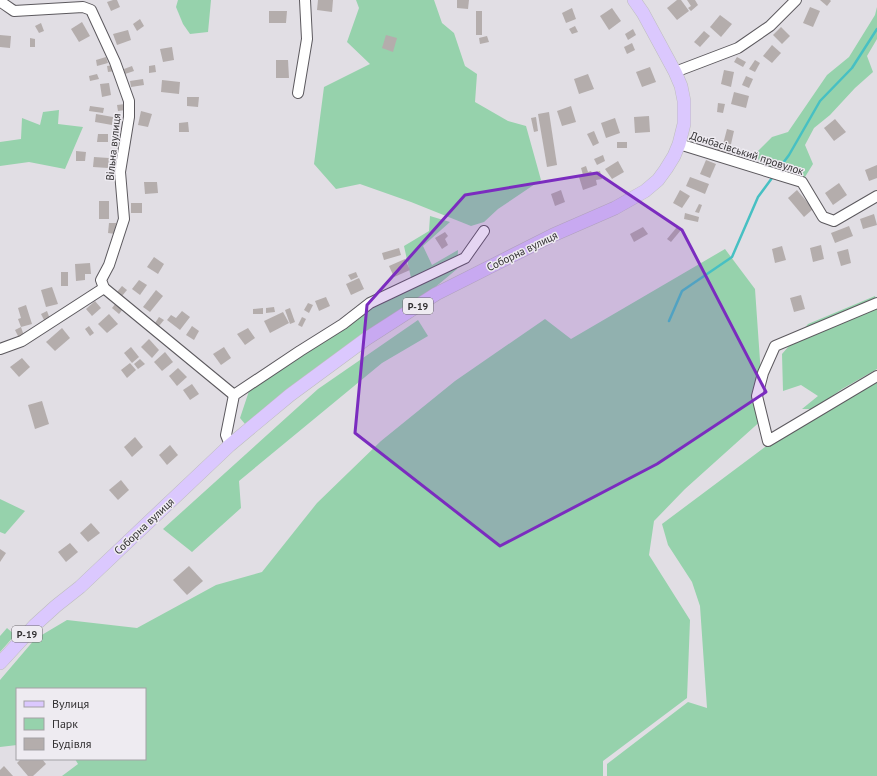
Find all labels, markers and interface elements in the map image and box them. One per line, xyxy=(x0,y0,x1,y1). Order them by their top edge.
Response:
street label: Вільна вулиця xyxy=(103,113,123,181)
street label: Донбасівський провулок xyxy=(688,128,806,178)
street label: Соборна вулиця xyxy=(484,228,560,274)
road number: Р-19 xyxy=(403,298,433,314)
street label: Соборна вулиця xyxy=(111,495,177,557)
road number: Р-19 xyxy=(12,626,42,642)
legend xyxy=(16,688,146,760)
text: Вулиця xyxy=(52,696,89,711)
text: Парк xyxy=(52,716,78,731)
text: Будівля xyxy=(52,736,91,751)

